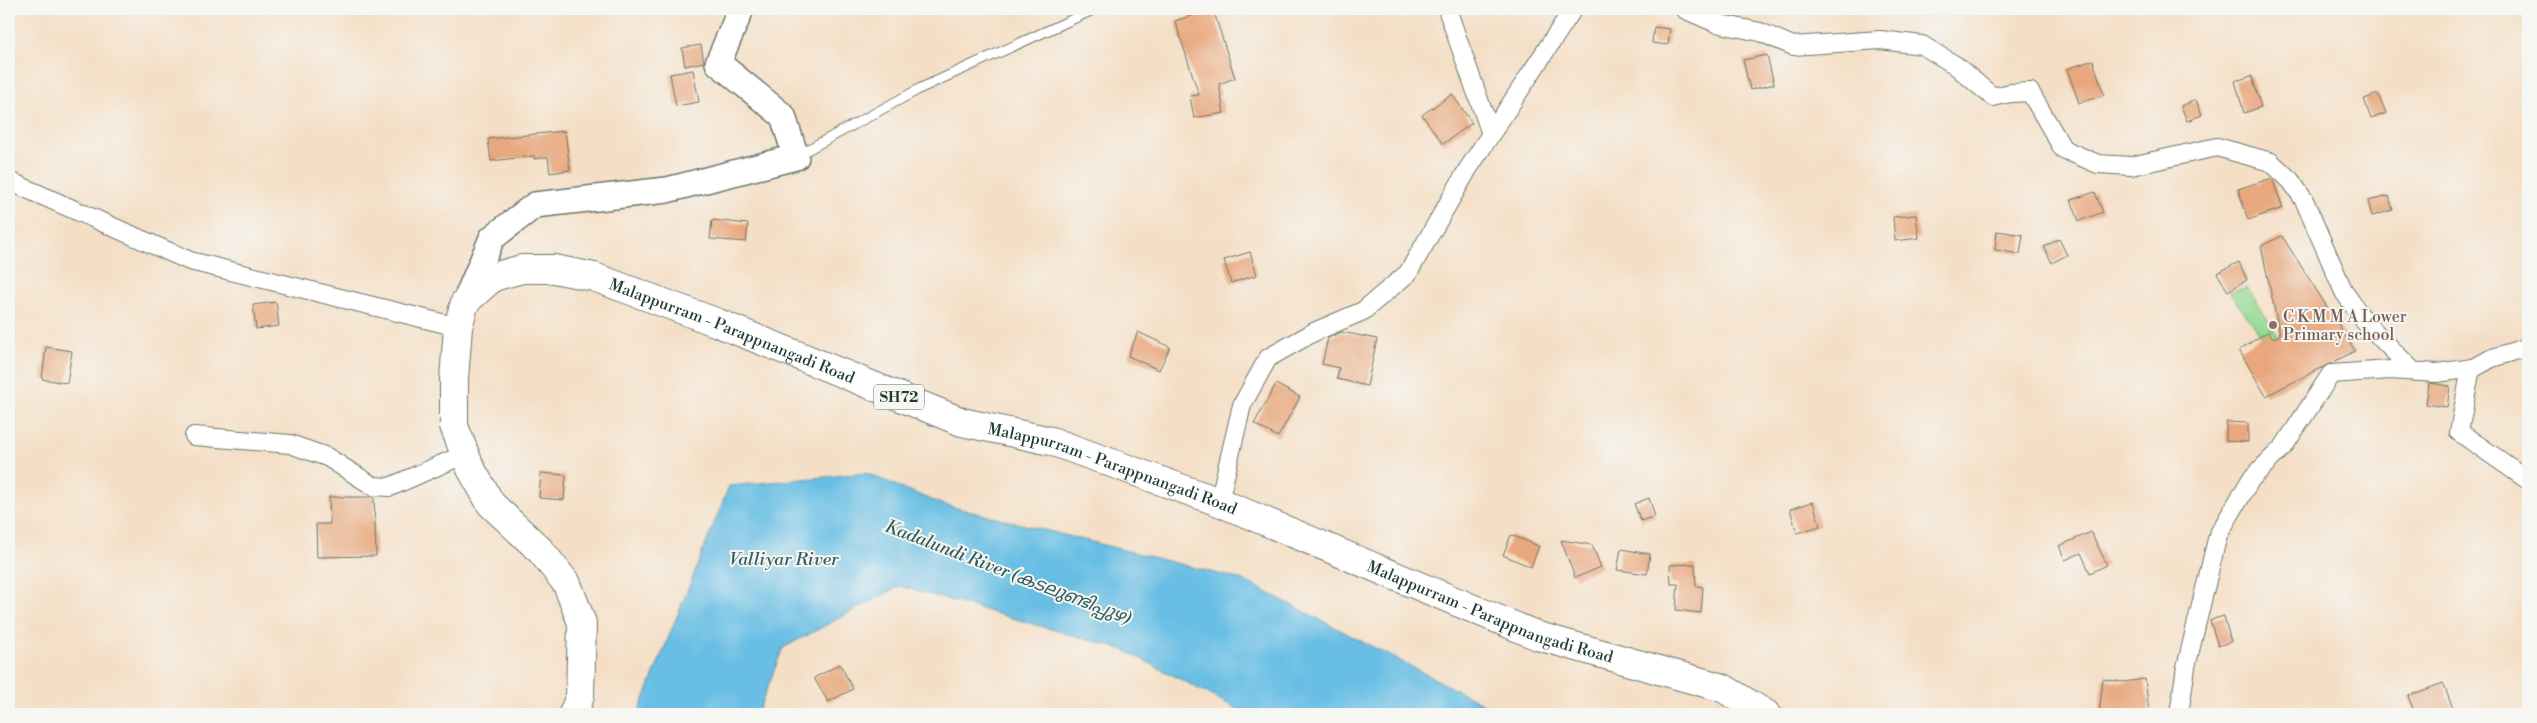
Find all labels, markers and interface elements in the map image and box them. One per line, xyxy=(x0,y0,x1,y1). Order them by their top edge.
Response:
street label: Malappurram - Parappnangadi Road xyxy=(606,275,858,388)
place label: C K M M A Lower Primary school xyxy=(2283,307,2407,345)
marker: C K M M A Lower Primary school xyxy=(2267,319,2279,331)
road number: SH72 xyxy=(874,384,924,410)
street label: Malappurram - Parappnangadi Road xyxy=(986,419,1240,519)
water label: Kadalundi River (കടലുണ്ടിപ്പുഴ) xyxy=(882,515,1135,630)
water label: Valliyar River xyxy=(729,548,839,571)
street label: Malappurram - Parappnangadi Road xyxy=(1364,556,1615,668)

